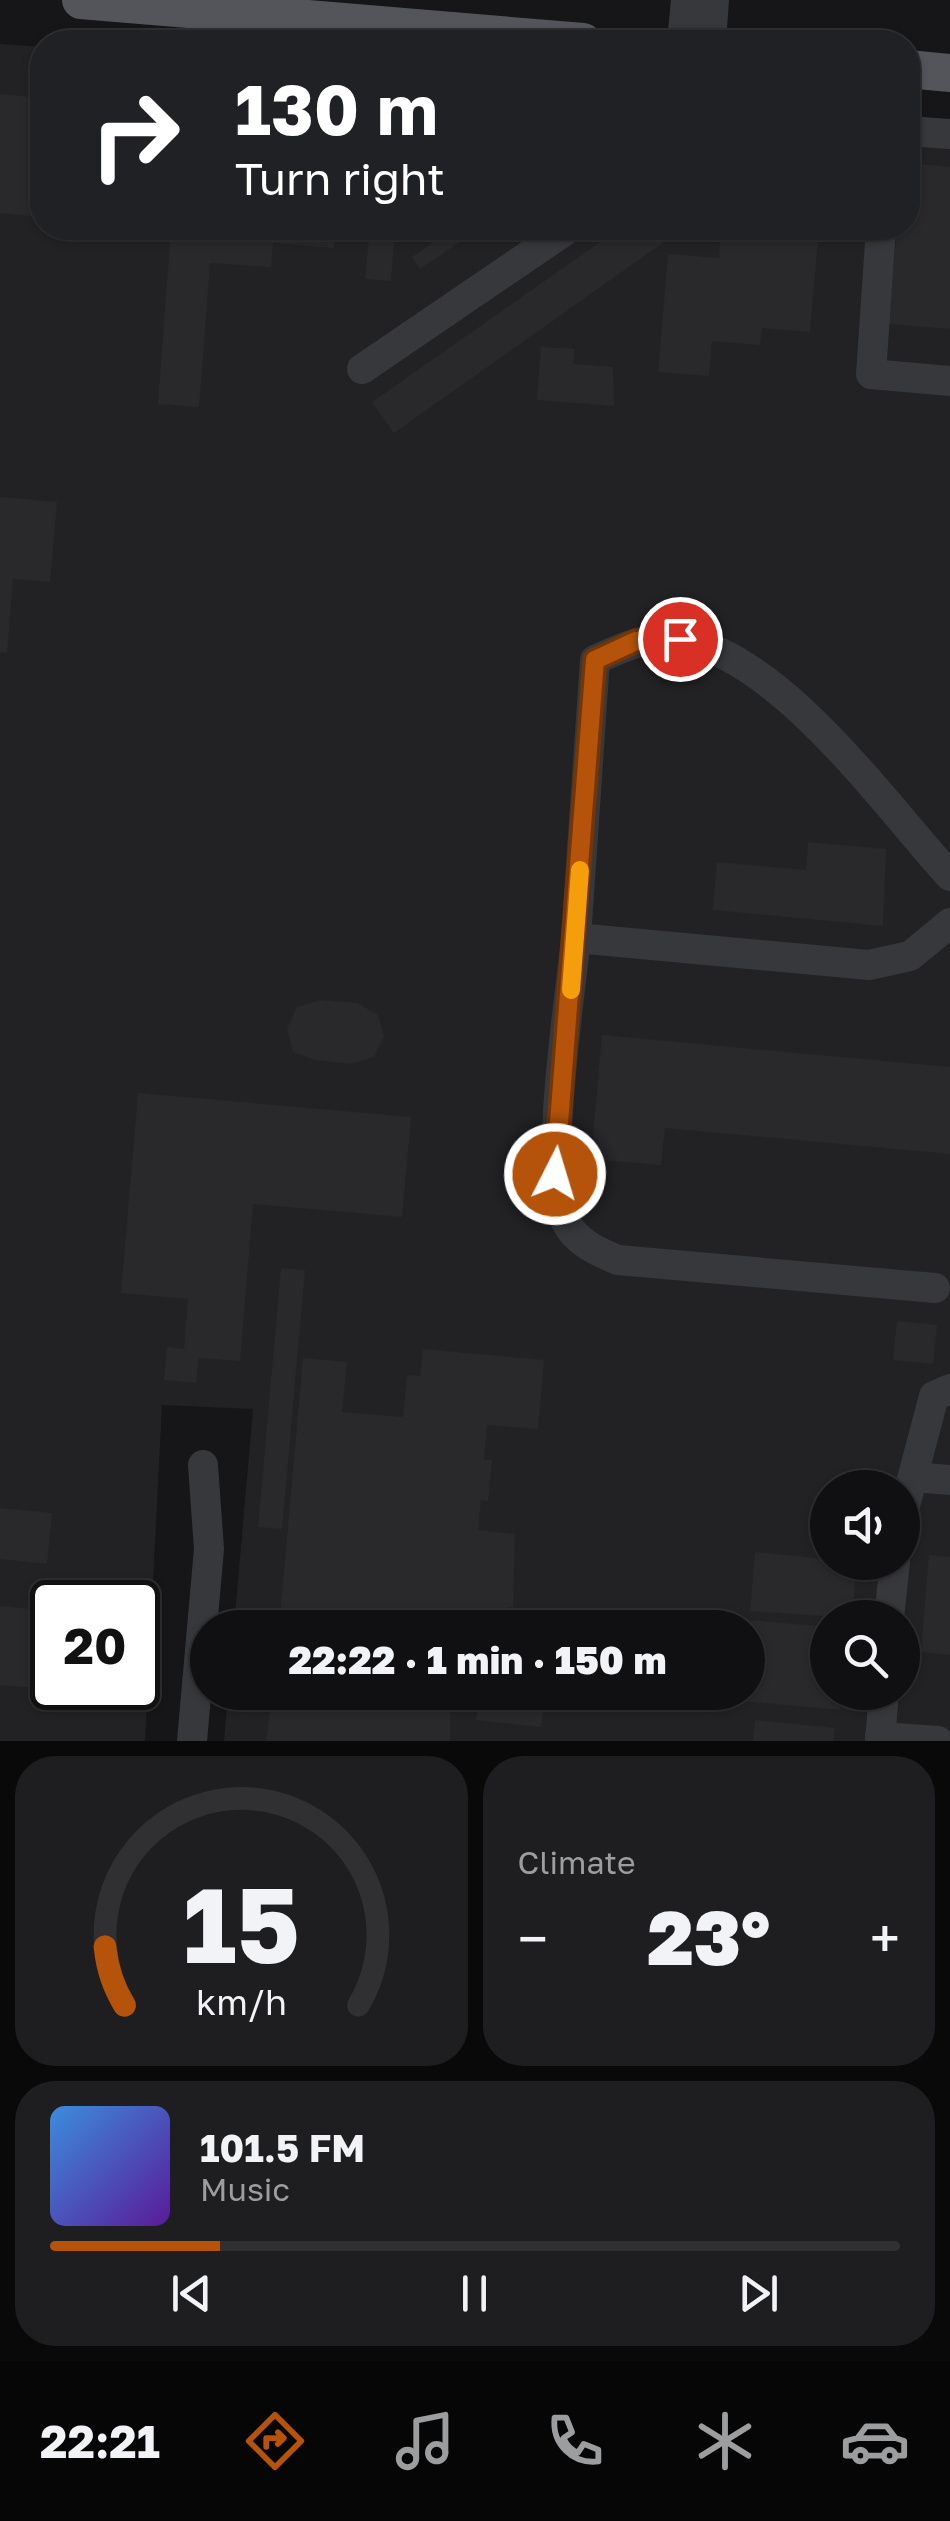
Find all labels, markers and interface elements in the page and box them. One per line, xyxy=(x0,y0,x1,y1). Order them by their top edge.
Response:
text: 130 m xyxy=(235,66,438,150)
icon: right xyxy=(70,70,200,200)
text: Turn right xyxy=(235,151,445,205)
pin xyxy=(638,597,723,682)
icon: arrive xyxy=(653,612,708,667)
position arrow xyxy=(503,1122,607,1226)
map controls xyxy=(810,1470,920,1710)
button: sound xyxy=(810,1470,920,1580)
speed limit sign: 20 xyxy=(30,1580,160,1710)
button: search xyxy=(810,1600,920,1710)
text: 22:22 · 1 min · 150 m xyxy=(288,1637,667,1682)
text: Climate xyxy=(518,1843,636,1881)
text: 15 xyxy=(183,1861,300,1986)
text: 23° xyxy=(647,1891,770,1982)
text: − xyxy=(518,1905,548,1971)
text: + xyxy=(870,1905,900,1971)
text: km/h xyxy=(196,1980,287,2023)
text: 101.5 FM xyxy=(200,2125,365,2170)
text: Music xyxy=(200,2170,290,2208)
icon: previous xyxy=(164,2266,219,2321)
icon: pause xyxy=(447,2266,502,2321)
icon: next xyxy=(731,2266,786,2321)
icon: directions xyxy=(240,2406,310,2476)
icon: music xyxy=(390,2406,460,2476)
icon: phone xyxy=(540,2406,610,2476)
icon: climate xyxy=(690,2406,760,2476)
icon: car xyxy=(840,2406,910,2476)
text: 22:21 xyxy=(40,2414,160,2468)

